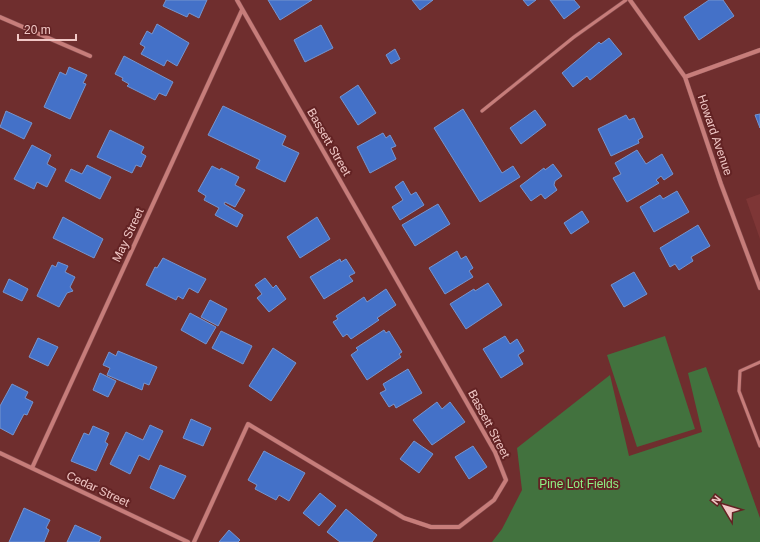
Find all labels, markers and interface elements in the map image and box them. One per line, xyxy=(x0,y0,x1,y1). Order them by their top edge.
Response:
scale bar xyxy=(18,16,76,42)
text: 20 m xyxy=(24,23,51,37)
street label: Howard Avenue xyxy=(695,93,735,178)
street label: Bassett Street xyxy=(304,106,354,179)
street label: May Street xyxy=(109,205,147,264)
street label: Bassett Street xyxy=(465,387,513,461)
street label: Cedar Street xyxy=(64,468,132,510)
park label: Pine Lot Fields xyxy=(539,477,619,491)
north arrow xyxy=(704,486,744,526)
text: N xyxy=(709,493,723,507)

